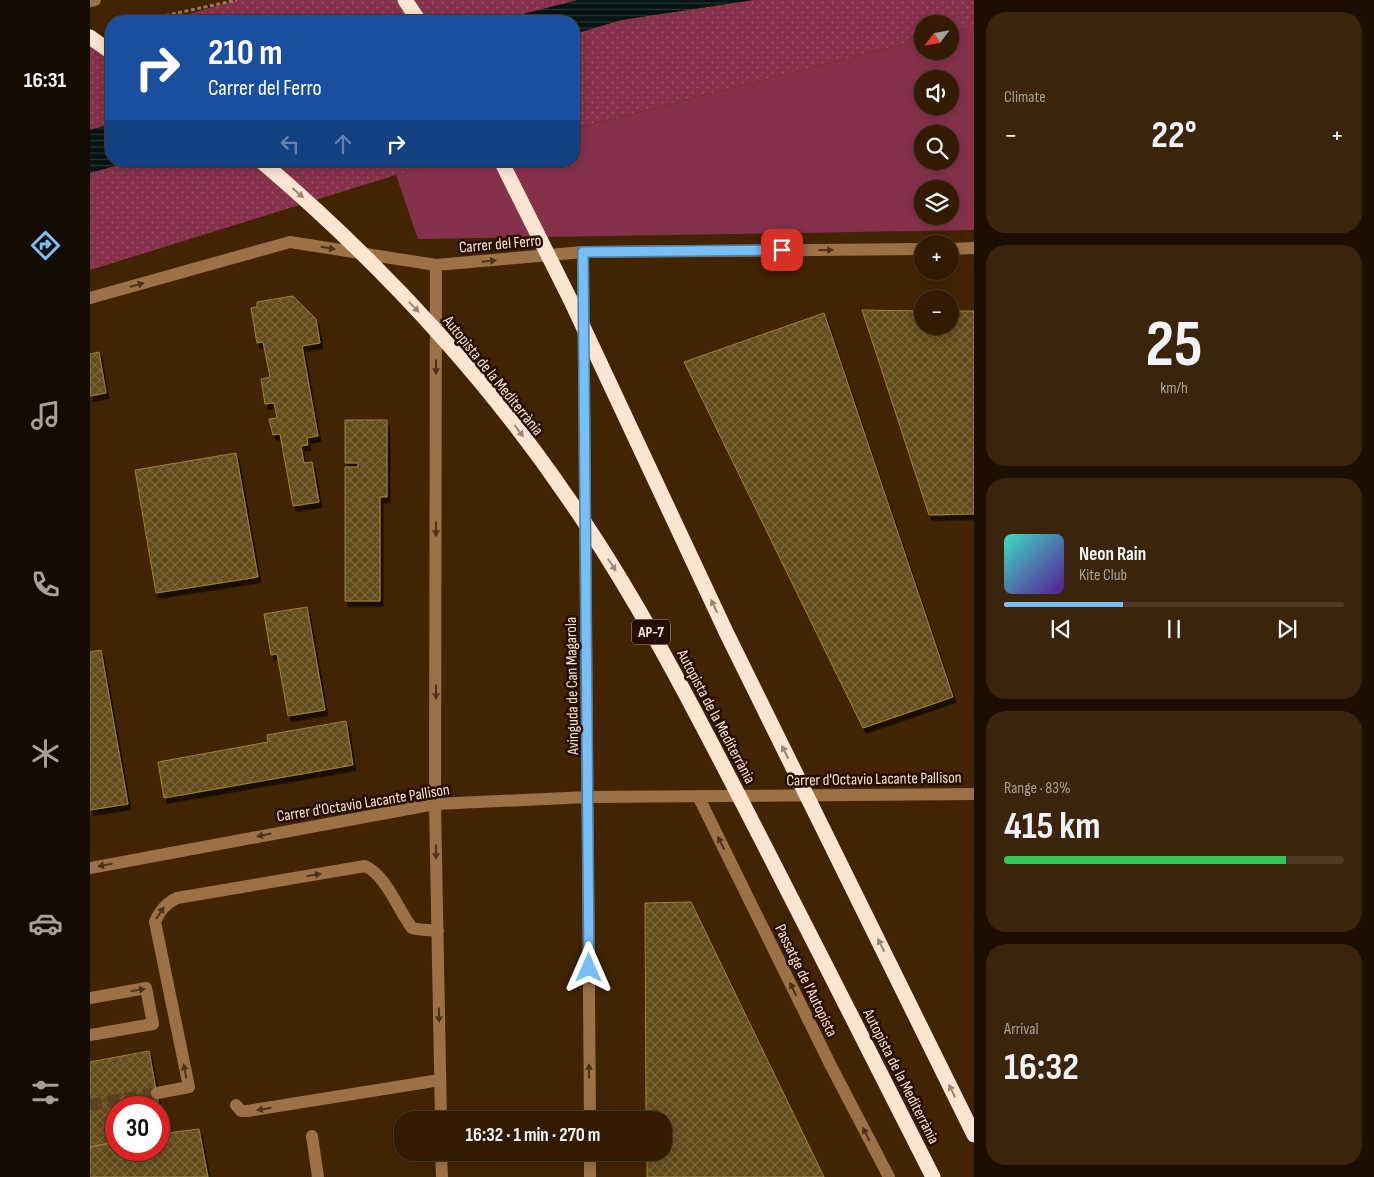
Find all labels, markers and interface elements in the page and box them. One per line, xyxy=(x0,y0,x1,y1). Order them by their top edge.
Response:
north arrow xyxy=(914,15,959,60)
map controls xyxy=(914,15,959,335)
text: 210 m xyxy=(208,32,282,75)
icon: right xyxy=(125,35,190,100)
text: 16:31 xyxy=(24,67,66,94)
button: sound xyxy=(914,70,959,115)
text: Carrer del Ferro xyxy=(208,75,322,102)
text: Climate xyxy=(1004,88,1046,107)
text: 22° xyxy=(1151,113,1197,158)
text: − xyxy=(1004,119,1018,152)
text: + xyxy=(1330,119,1344,152)
button: search xyxy=(914,125,959,170)
icon: left xyxy=(276,130,304,158)
icon: ahead xyxy=(329,130,357,158)
icon: right xyxy=(382,130,410,158)
button: layers xyxy=(914,180,959,225)
one-way arrow xyxy=(292,187,304,199)
icon: directions xyxy=(28,228,63,263)
pin xyxy=(761,229,803,271)
street label: Carrer del Ferro xyxy=(458,231,542,258)
button: + xyxy=(914,235,959,280)
icon: arrive xyxy=(768,236,796,264)
one-way arrow xyxy=(320,244,336,252)
one-way arrow xyxy=(818,246,834,254)
one-way arrow xyxy=(481,256,497,264)
one-way arrow xyxy=(129,281,144,289)
button: − xyxy=(914,290,959,335)
one-way arrow xyxy=(408,301,420,313)
text: 25 xyxy=(1145,307,1203,385)
street label: Autopista de la Mediterrània xyxy=(438,311,547,440)
one-way arrow xyxy=(432,359,440,375)
text: km/h xyxy=(1160,379,1188,398)
icon: music xyxy=(28,398,63,433)
one-way arrow xyxy=(514,424,524,438)
one-way arrow xyxy=(432,521,440,537)
text: Neon Rain xyxy=(1079,543,1146,566)
one-way arrow xyxy=(607,558,616,571)
text: Kite Club xyxy=(1079,566,1127,585)
icon: phone xyxy=(28,567,63,602)
one-way arrow xyxy=(710,599,718,613)
icon: previous xyxy=(1047,615,1075,643)
icon: pause xyxy=(1160,615,1188,643)
icon: next xyxy=(1273,615,1301,643)
street label: Avinguda de Can Magarola xyxy=(562,617,583,756)
road number: AP-7 xyxy=(632,620,670,644)
street label: Autopista de la Mediterrània xyxy=(672,646,759,787)
one-way arrow xyxy=(432,684,440,700)
icon: climate xyxy=(28,736,63,771)
one-way arrow xyxy=(781,745,789,759)
street label: Carrer d'Octavio Lacante Pallison xyxy=(786,768,962,791)
text: Range · 83% xyxy=(1004,779,1071,798)
street label: Carrer d'Octavio Lacante Pallison xyxy=(275,780,451,827)
text: 415 km xyxy=(1004,804,1101,849)
one-way arrow xyxy=(256,832,272,840)
one-way arrow xyxy=(717,836,725,850)
one-way arrow xyxy=(432,845,440,861)
one-way arrow xyxy=(97,861,112,869)
one-way arrow xyxy=(307,870,323,878)
icon: car xyxy=(28,906,63,941)
one-way arrow xyxy=(156,906,165,920)
street label: Passatge de l'Autopista xyxy=(770,921,841,1040)
one-way arrow xyxy=(876,938,884,952)
position arrow xyxy=(562,941,614,993)
one-way arrow xyxy=(789,982,797,996)
one-way arrow xyxy=(130,985,146,993)
street label: Autopista de la Mediterrània xyxy=(858,1005,943,1147)
one-way arrow xyxy=(435,1007,443,1023)
text: Arrival xyxy=(1004,1020,1038,1039)
text: 16:32 xyxy=(1004,1045,1079,1090)
one-way arrow xyxy=(181,1062,189,1078)
one-way arrow xyxy=(585,1063,593,1079)
icon: filters xyxy=(28,1075,63,1110)
one-way arrow xyxy=(948,1084,956,1098)
speed limit sign: 30 xyxy=(105,1096,170,1161)
one-way arrow xyxy=(256,1105,272,1113)
text: 16:32 · 1 min · 270 m xyxy=(466,1124,600,1147)
one-way arrow xyxy=(862,1127,871,1140)

